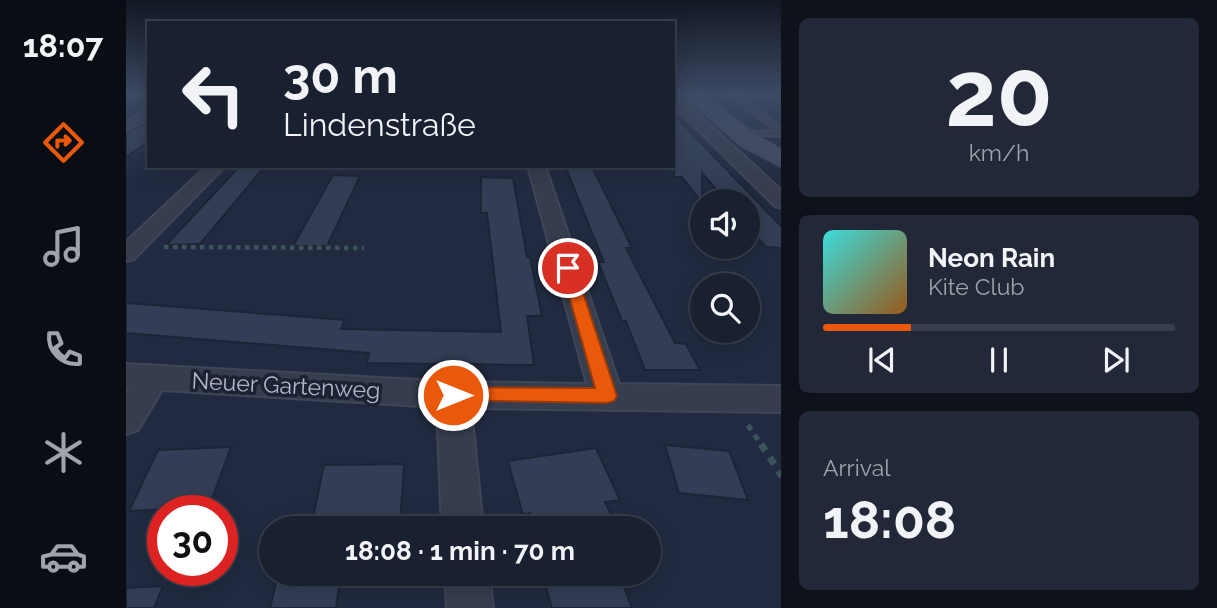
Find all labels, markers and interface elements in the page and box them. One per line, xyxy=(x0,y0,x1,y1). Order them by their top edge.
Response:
text: 18:07 xyxy=(23,27,103,64)
text: 20 xyxy=(945,40,1053,147)
text: 30 m xyxy=(283,47,398,104)
icon: left xyxy=(168,49,259,140)
text: Lindenstraße xyxy=(283,106,476,143)
icon: directions xyxy=(39,118,88,167)
text: km/h xyxy=(969,139,1029,166)
map controls xyxy=(690,189,760,343)
button: sound xyxy=(690,189,760,259)
icon: music xyxy=(39,222,88,271)
pin xyxy=(538,238,598,298)
text: Neon Rain xyxy=(928,243,1055,273)
icon: arrive xyxy=(549,249,587,287)
button: search xyxy=(690,273,760,343)
text: Kite Club xyxy=(928,273,1025,300)
icon: phone xyxy=(39,325,88,374)
icon: previous xyxy=(863,341,901,379)
icon: pause xyxy=(980,341,1018,379)
icon: next xyxy=(1097,341,1135,379)
position arrow xyxy=(416,358,490,432)
street label: Neuer Gartenweg xyxy=(191,367,381,403)
icon: climate xyxy=(39,428,88,477)
text: Arrival xyxy=(823,454,890,481)
text: 18:08 xyxy=(823,489,956,550)
speed limit sign: 30 xyxy=(147,495,238,586)
icon: car xyxy=(39,532,88,581)
text: 18:08 · 1 min · 70 m xyxy=(345,536,575,566)

